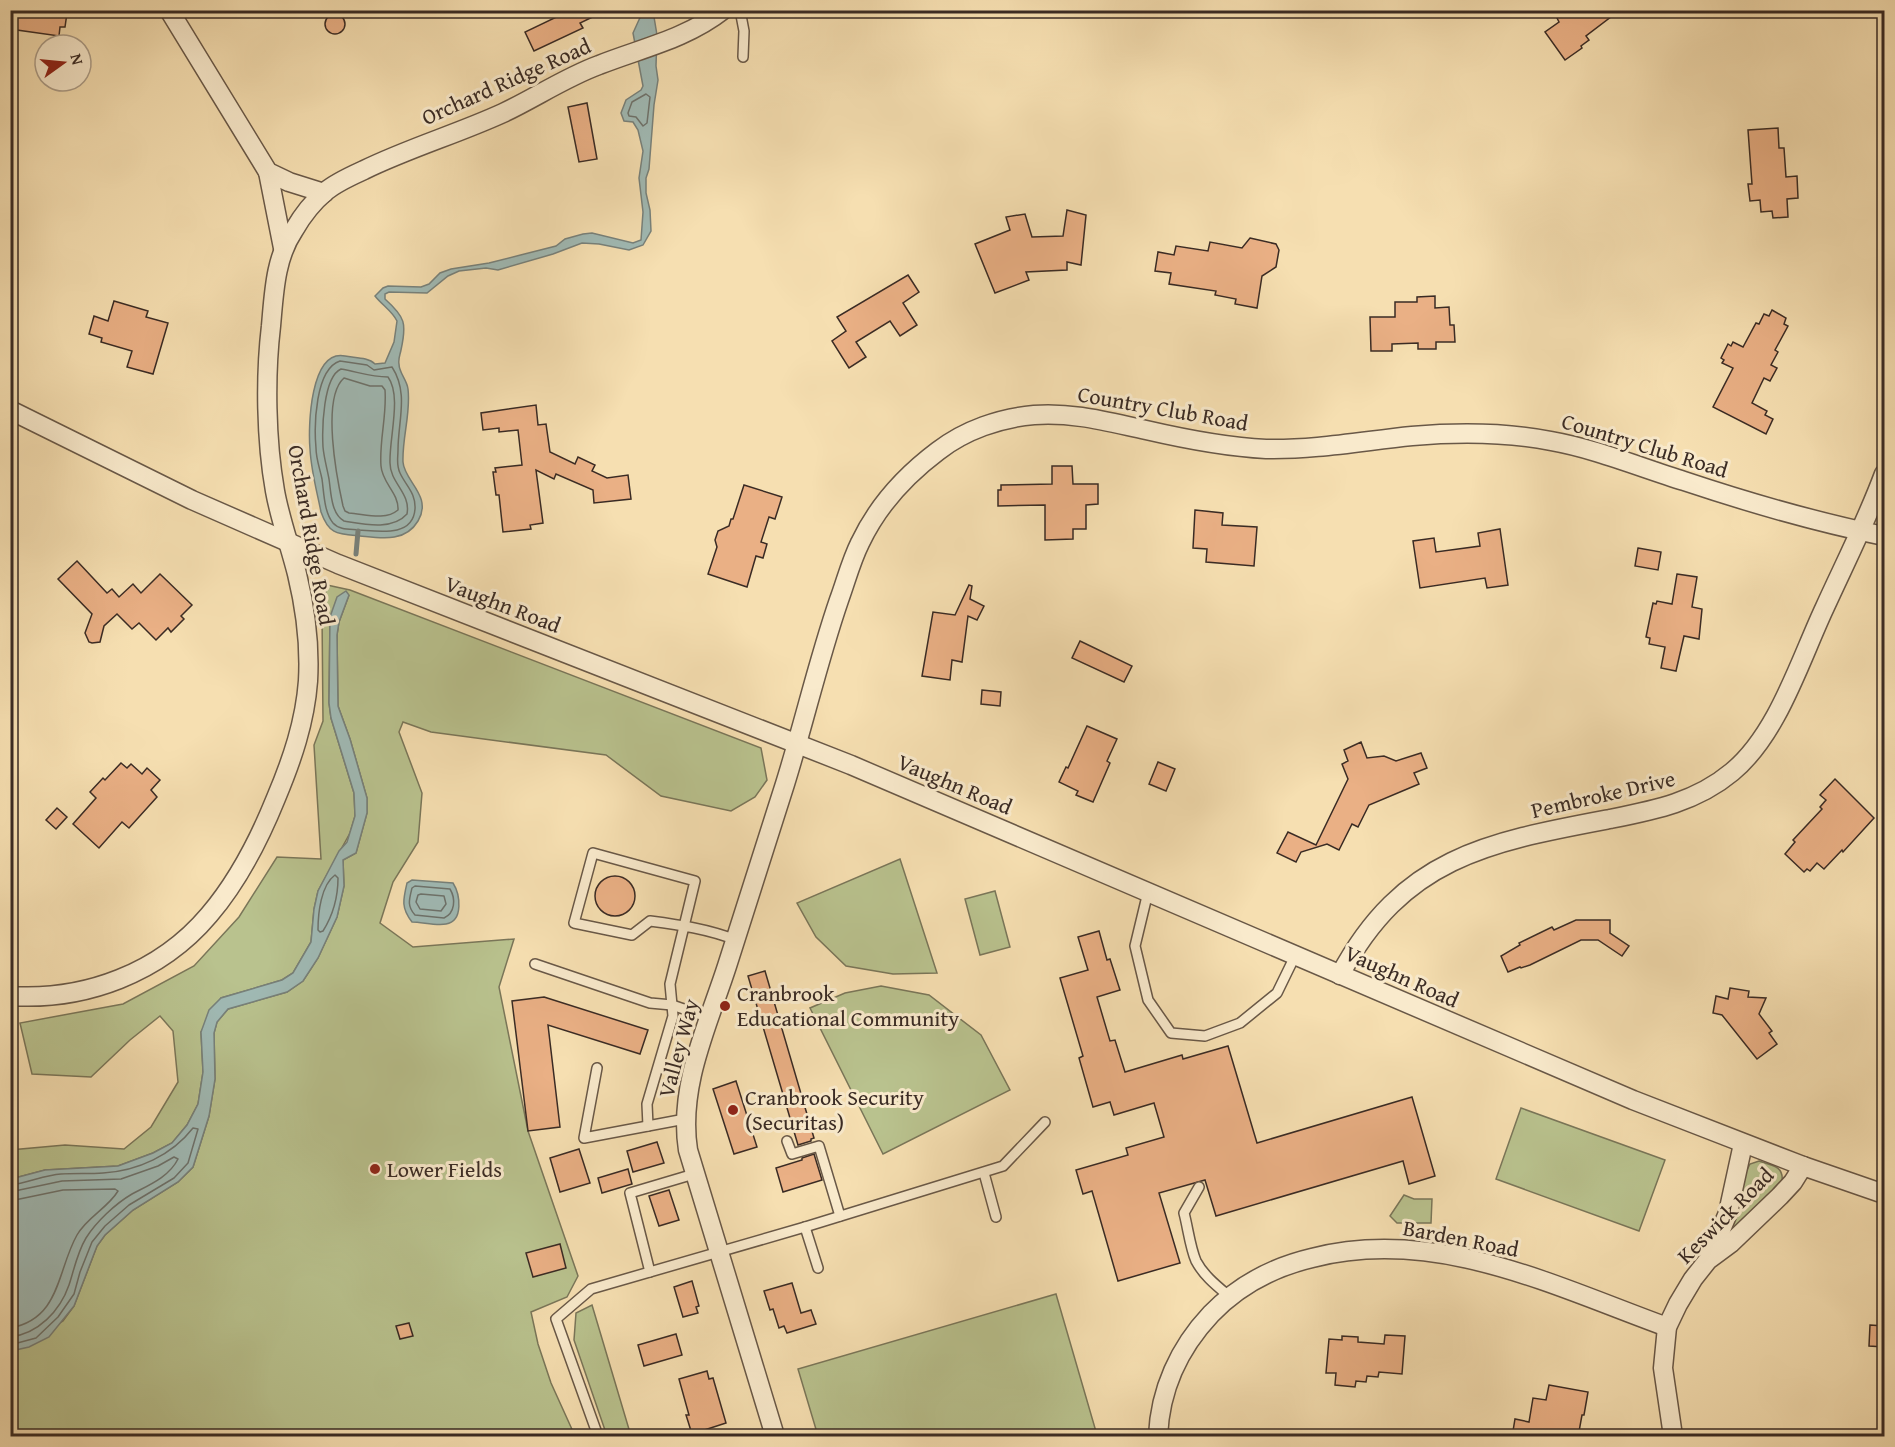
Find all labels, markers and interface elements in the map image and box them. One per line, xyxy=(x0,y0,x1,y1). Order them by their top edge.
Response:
street label: Orchard Ridge Road xyxy=(416,29,596,133)
north arrow xyxy=(33,33,93,93)
text: N xyxy=(65,51,91,68)
street label: Country Club Road xyxy=(1075,377,1251,439)
street label: Country Club Road xyxy=(1558,405,1732,486)
street label: Orchard Ridge Road xyxy=(280,442,344,628)
street label: Vaughn Road xyxy=(440,567,566,641)
street label: Vaughn Road xyxy=(893,745,1018,823)
street label: Pembroke Drive xyxy=(1528,762,1678,826)
street label: Vaughn Road xyxy=(1340,937,1464,1016)
place label: Cranbrook Educational Community xyxy=(737,977,959,1034)
street label: Valley Way xyxy=(649,995,707,1101)
marker: Cranbrook Educational Community xyxy=(718,999,732,1013)
place label: Cranbrook Security (Securitas) xyxy=(745,1081,924,1138)
marker: Cranbrook Security (Securitas) xyxy=(726,1103,740,1117)
place label: Lower Fields xyxy=(387,1153,502,1185)
street label: Keswick Road xyxy=(1669,1159,1781,1271)
marker: Lower Fields xyxy=(368,1162,382,1176)
street label: Barden Road xyxy=(1401,1211,1522,1265)

